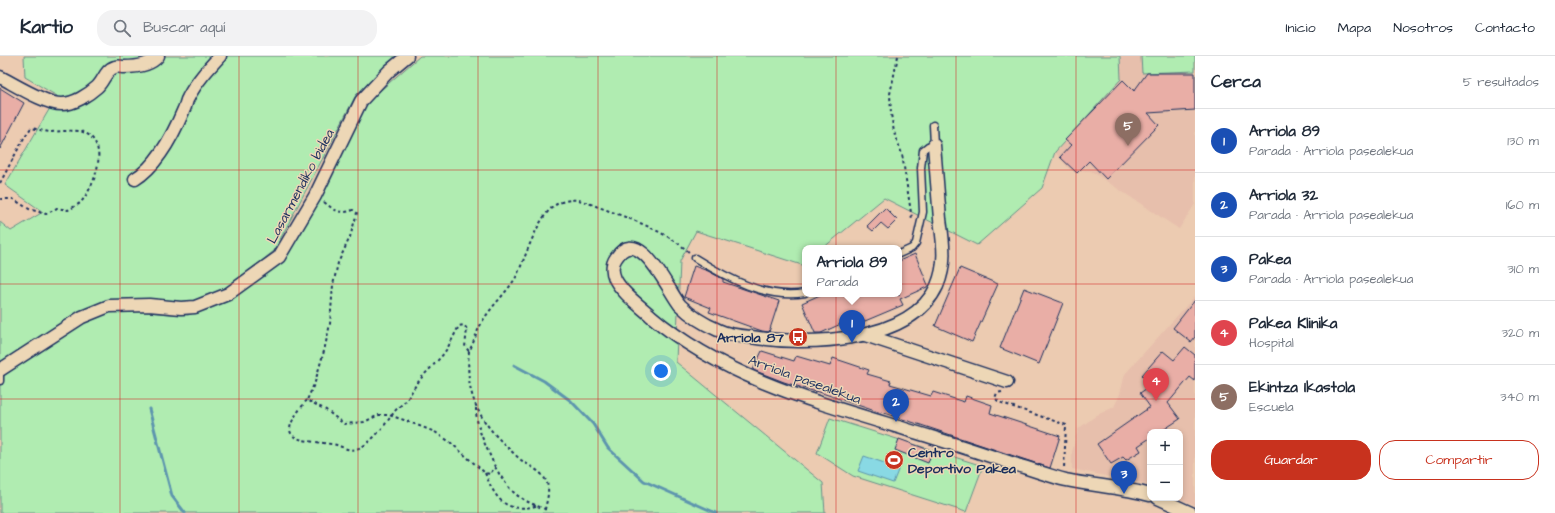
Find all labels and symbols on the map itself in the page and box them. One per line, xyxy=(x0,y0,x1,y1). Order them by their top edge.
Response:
pin: 5 xyxy=(1115,113,1141,146)
street label: Lasarmendiko bidea xyxy=(262,126,340,247)
pin: 1 xyxy=(839,310,865,343)
bus stop icon: Arriola 87 xyxy=(787,326,809,348)
place label: Arriola 87 xyxy=(717,328,784,348)
street label: Arriola pasealekua xyxy=(746,350,864,410)
your location xyxy=(651,361,671,381)
pin: 4 xyxy=(1143,368,1169,401)
pin: 2 xyxy=(883,389,909,422)
place label: Centro Deportivo Pakea xyxy=(908,443,1017,479)
sports icon: Centro Deportivo Pakea xyxy=(883,449,905,471)
pin: 3 xyxy=(1111,461,1137,494)

